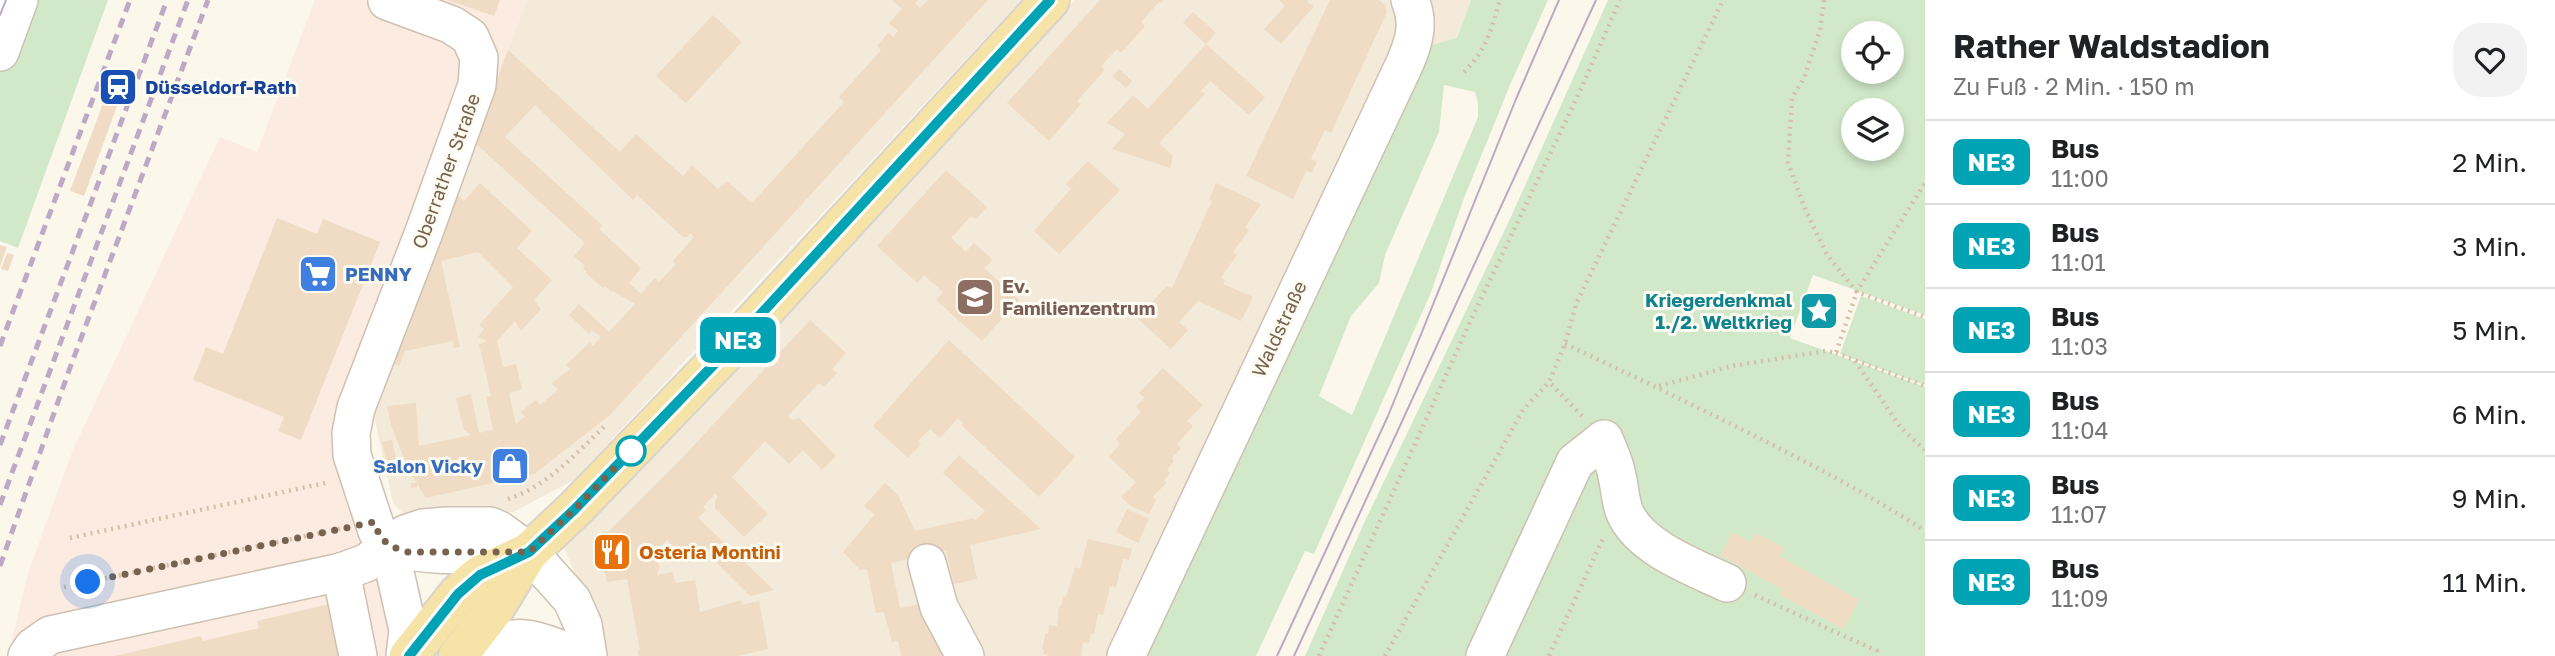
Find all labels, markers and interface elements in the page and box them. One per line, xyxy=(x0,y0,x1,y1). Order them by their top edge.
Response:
map controls xyxy=(1841,21,1904,161)
button: locate xyxy=(1841,21,1904,84)
button: heart xyxy=(2453,23,2527,97)
text: Rather Waldstadion xyxy=(1953,26,2270,65)
station icon: Düsseldorf-Rath xyxy=(97,66,139,108)
text: Zu Fuß · 2 Min. · 150 m xyxy=(1953,72,2195,100)
place label: Düsseldorf-Rath xyxy=(145,75,297,98)
street label: Oberrather Straße xyxy=(407,90,484,252)
button: layers xyxy=(1841,98,1904,161)
text: Bus xyxy=(2051,133,2099,164)
text: NE3 xyxy=(1968,147,2015,176)
text: 2 Min. xyxy=(2452,147,2527,178)
text: 11:00 xyxy=(2051,164,2109,192)
text: Bus xyxy=(2051,217,2099,248)
text: NE3 xyxy=(1968,231,2015,260)
text: 3 Min. xyxy=(2452,231,2527,262)
text: 11:01 xyxy=(2051,248,2106,276)
supermarket icon: PENNY xyxy=(297,253,339,295)
place label: PENNY xyxy=(345,262,412,285)
place label: Ev. Familienzentrum xyxy=(1002,274,1155,319)
school or university icon: Ev. Familienzentrum xyxy=(954,276,996,318)
street label: Waldstraße xyxy=(1246,277,1311,381)
place label: Kriegerdenkmal 1./2. Weltkrieg xyxy=(1645,288,1792,333)
place icon: Kriegerdenkmal 1./2. Weltkrieg xyxy=(1798,290,1840,332)
text: Bus xyxy=(2051,301,2099,332)
text: NE3 xyxy=(1968,315,2015,344)
text: 5 Min. xyxy=(2452,315,2527,346)
line badge: NE3 xyxy=(698,317,778,363)
text: NE3 xyxy=(714,325,762,354)
text: 11:03 xyxy=(2051,332,2108,360)
text: Bus xyxy=(2051,385,2099,416)
text: NE3 xyxy=(1968,399,2015,428)
text: 6 Min. xyxy=(2452,399,2527,430)
text: 11:04 xyxy=(2051,416,2109,444)
unlabelled marker xyxy=(616,436,646,466)
shop icon: Salon Vicky xyxy=(489,445,531,487)
place label: Salon Vicky xyxy=(373,454,484,477)
text: Bus xyxy=(2051,469,2099,500)
text: NE3 xyxy=(1968,483,2015,512)
text: 9 Min. xyxy=(2452,483,2527,514)
text: 11:07 xyxy=(2051,500,2107,528)
restaurant icon: Osteria Montini xyxy=(591,531,633,573)
place label: Osteria Montini xyxy=(639,540,781,563)
text: Bus xyxy=(2051,553,2099,584)
your location xyxy=(70,564,105,599)
text: NE3 xyxy=(1968,567,2015,596)
text: 11 Min. xyxy=(2442,567,2527,598)
text: 11:09 xyxy=(2051,584,2108,612)

